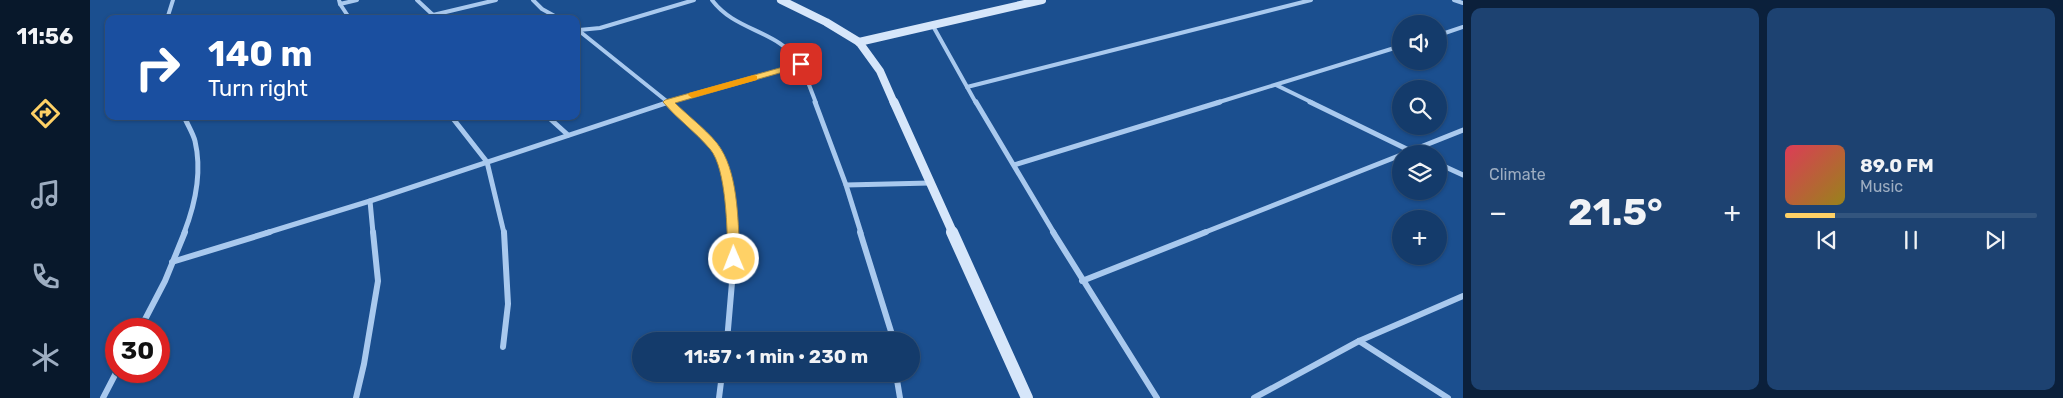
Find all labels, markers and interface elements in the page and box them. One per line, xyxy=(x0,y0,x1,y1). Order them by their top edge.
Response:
map controls xyxy=(1392,15,1447,265)
button: sound xyxy=(1392,15,1447,70)
text: 11:56 xyxy=(17,23,73,50)
text: 140 m xyxy=(208,33,313,75)
icon: right xyxy=(125,35,190,100)
pin xyxy=(780,43,822,85)
icon: arrive xyxy=(787,50,815,78)
text: Turn right xyxy=(208,75,308,102)
button: search xyxy=(1392,80,1447,135)
icon: directions xyxy=(28,96,63,131)
button: layers xyxy=(1392,145,1447,200)
text: 89.0 FM xyxy=(1860,154,1934,177)
text: Climate xyxy=(1489,165,1546,184)
icon: music xyxy=(28,177,63,212)
text: Music xyxy=(1860,177,1903,196)
text: 21.5° xyxy=(1568,189,1663,235)
text: − xyxy=(1489,196,1507,229)
text: + xyxy=(1724,196,1741,229)
button: + xyxy=(1392,210,1447,265)
icon: previous xyxy=(1813,226,1841,254)
icon: pause xyxy=(1897,226,1925,254)
icon: next xyxy=(1981,226,2009,254)
position arrow xyxy=(707,232,759,284)
icon: phone xyxy=(28,259,63,294)
speed limit sign: 30 xyxy=(105,318,170,383)
icon: climate xyxy=(28,340,63,375)
text: 11:57 · 1 min · 230 m xyxy=(684,345,868,368)

